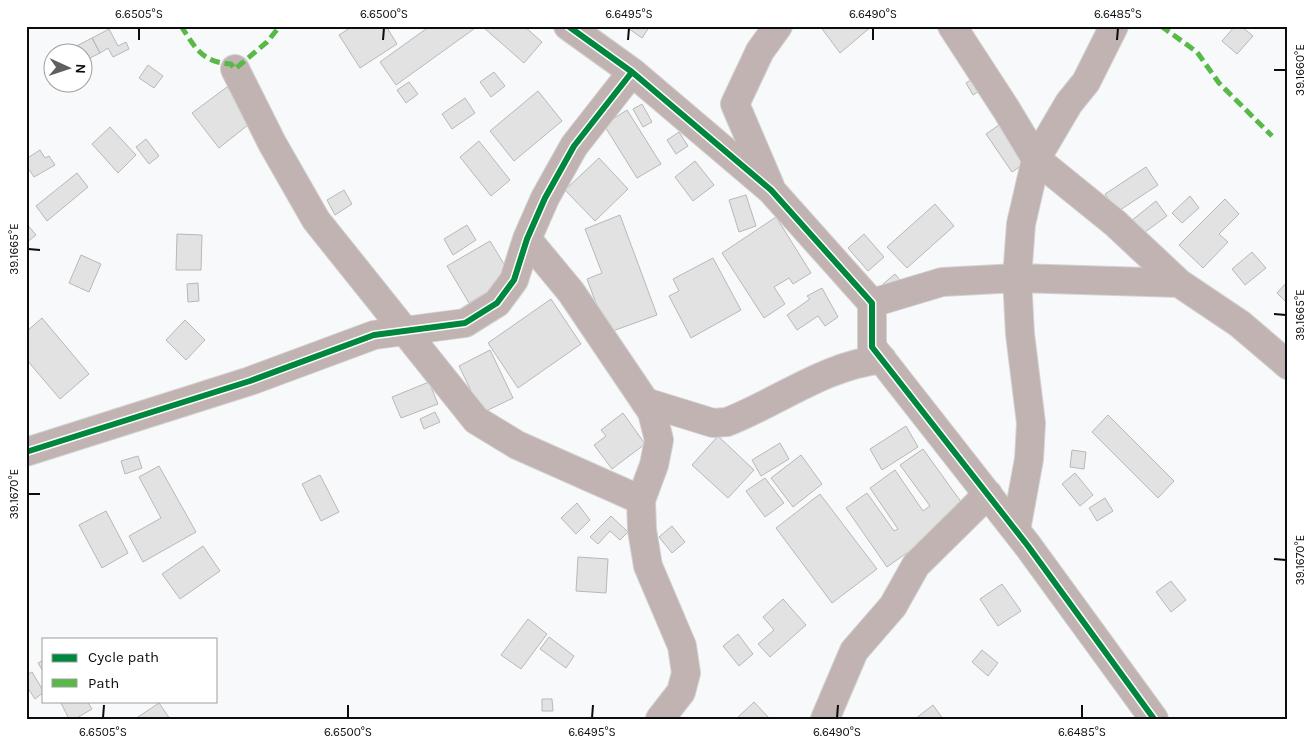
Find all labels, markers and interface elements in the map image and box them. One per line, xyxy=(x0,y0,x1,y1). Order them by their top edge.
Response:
text: 6.6505°S xyxy=(115,7,163,21)
text: 6.6500°S xyxy=(360,7,408,21)
text: 6.6495°S xyxy=(605,7,653,21)
text: 6.6490°S xyxy=(849,7,897,21)
text: 6.6485°S xyxy=(1094,7,1142,21)
north arrow xyxy=(42,42,92,92)
text: 39.1660°E xyxy=(1293,44,1307,96)
text: N xyxy=(72,63,89,74)
text: 39.1665°E xyxy=(7,223,21,275)
text: 39.1665°E xyxy=(1293,289,1307,341)
text: 39.1670°E xyxy=(7,469,21,519)
text: 39.1670°E xyxy=(1293,535,1307,585)
legend xyxy=(42,638,218,702)
text: Cycle path xyxy=(88,648,159,666)
text: Path xyxy=(88,674,119,692)
text: 6.6505°S xyxy=(79,725,127,739)
text: 6.6500°S xyxy=(324,725,372,739)
text: 6.6495°S xyxy=(568,725,616,739)
text: 6.6490°S xyxy=(813,725,861,739)
text: 6.6485°S xyxy=(1058,725,1106,739)

